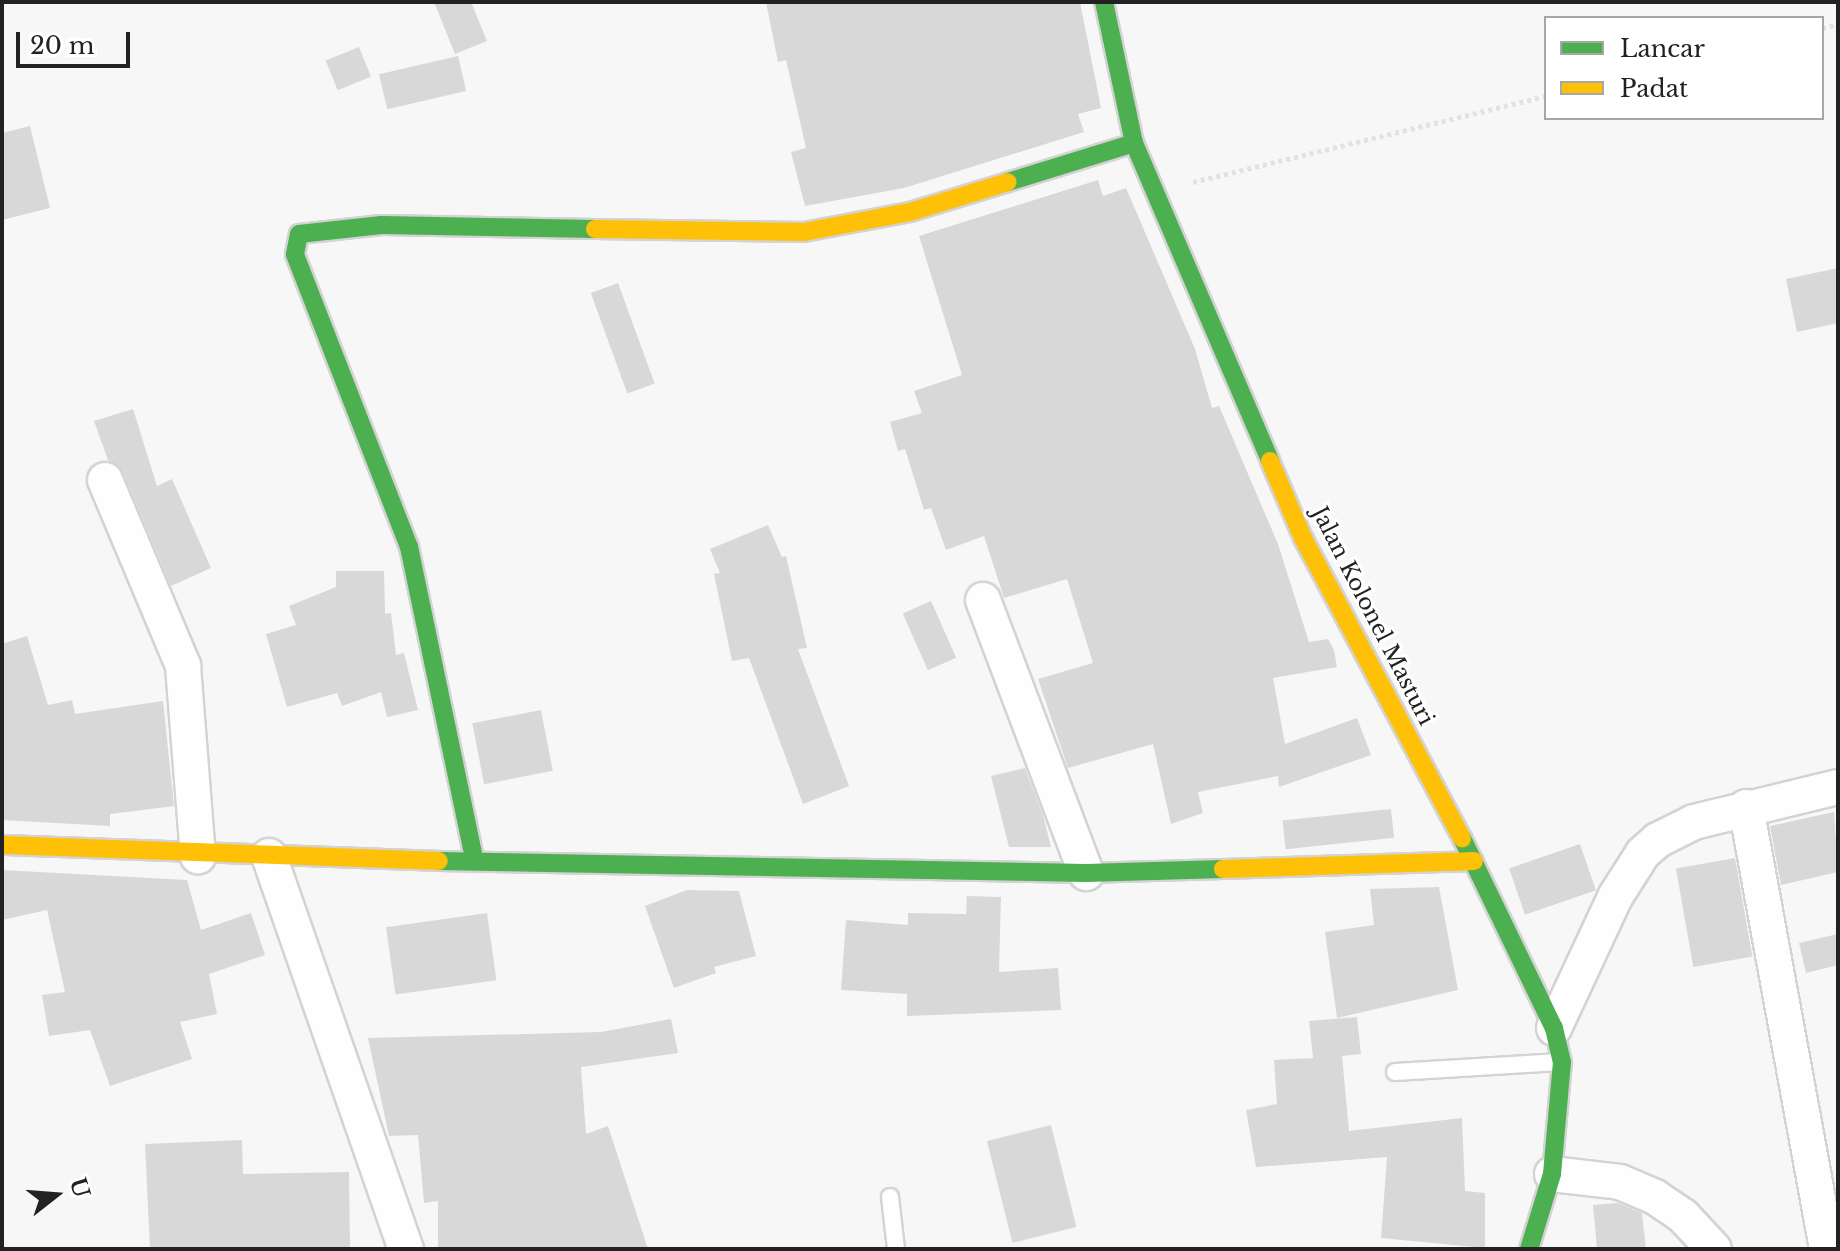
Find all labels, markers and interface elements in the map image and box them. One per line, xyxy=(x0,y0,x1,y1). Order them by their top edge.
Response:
scale bar xyxy=(20,16,134,66)
legend xyxy=(1544,16,1824,120)
text: 20 m xyxy=(30,31,95,60)
text: Lancar xyxy=(1620,34,1705,63)
text: Padat xyxy=(1620,74,1688,103)
street label: Jalan Kolonel Masturi xyxy=(1306,502,1440,730)
north arrow xyxy=(16,1155,96,1235)
text: U xyxy=(64,1175,95,1201)

